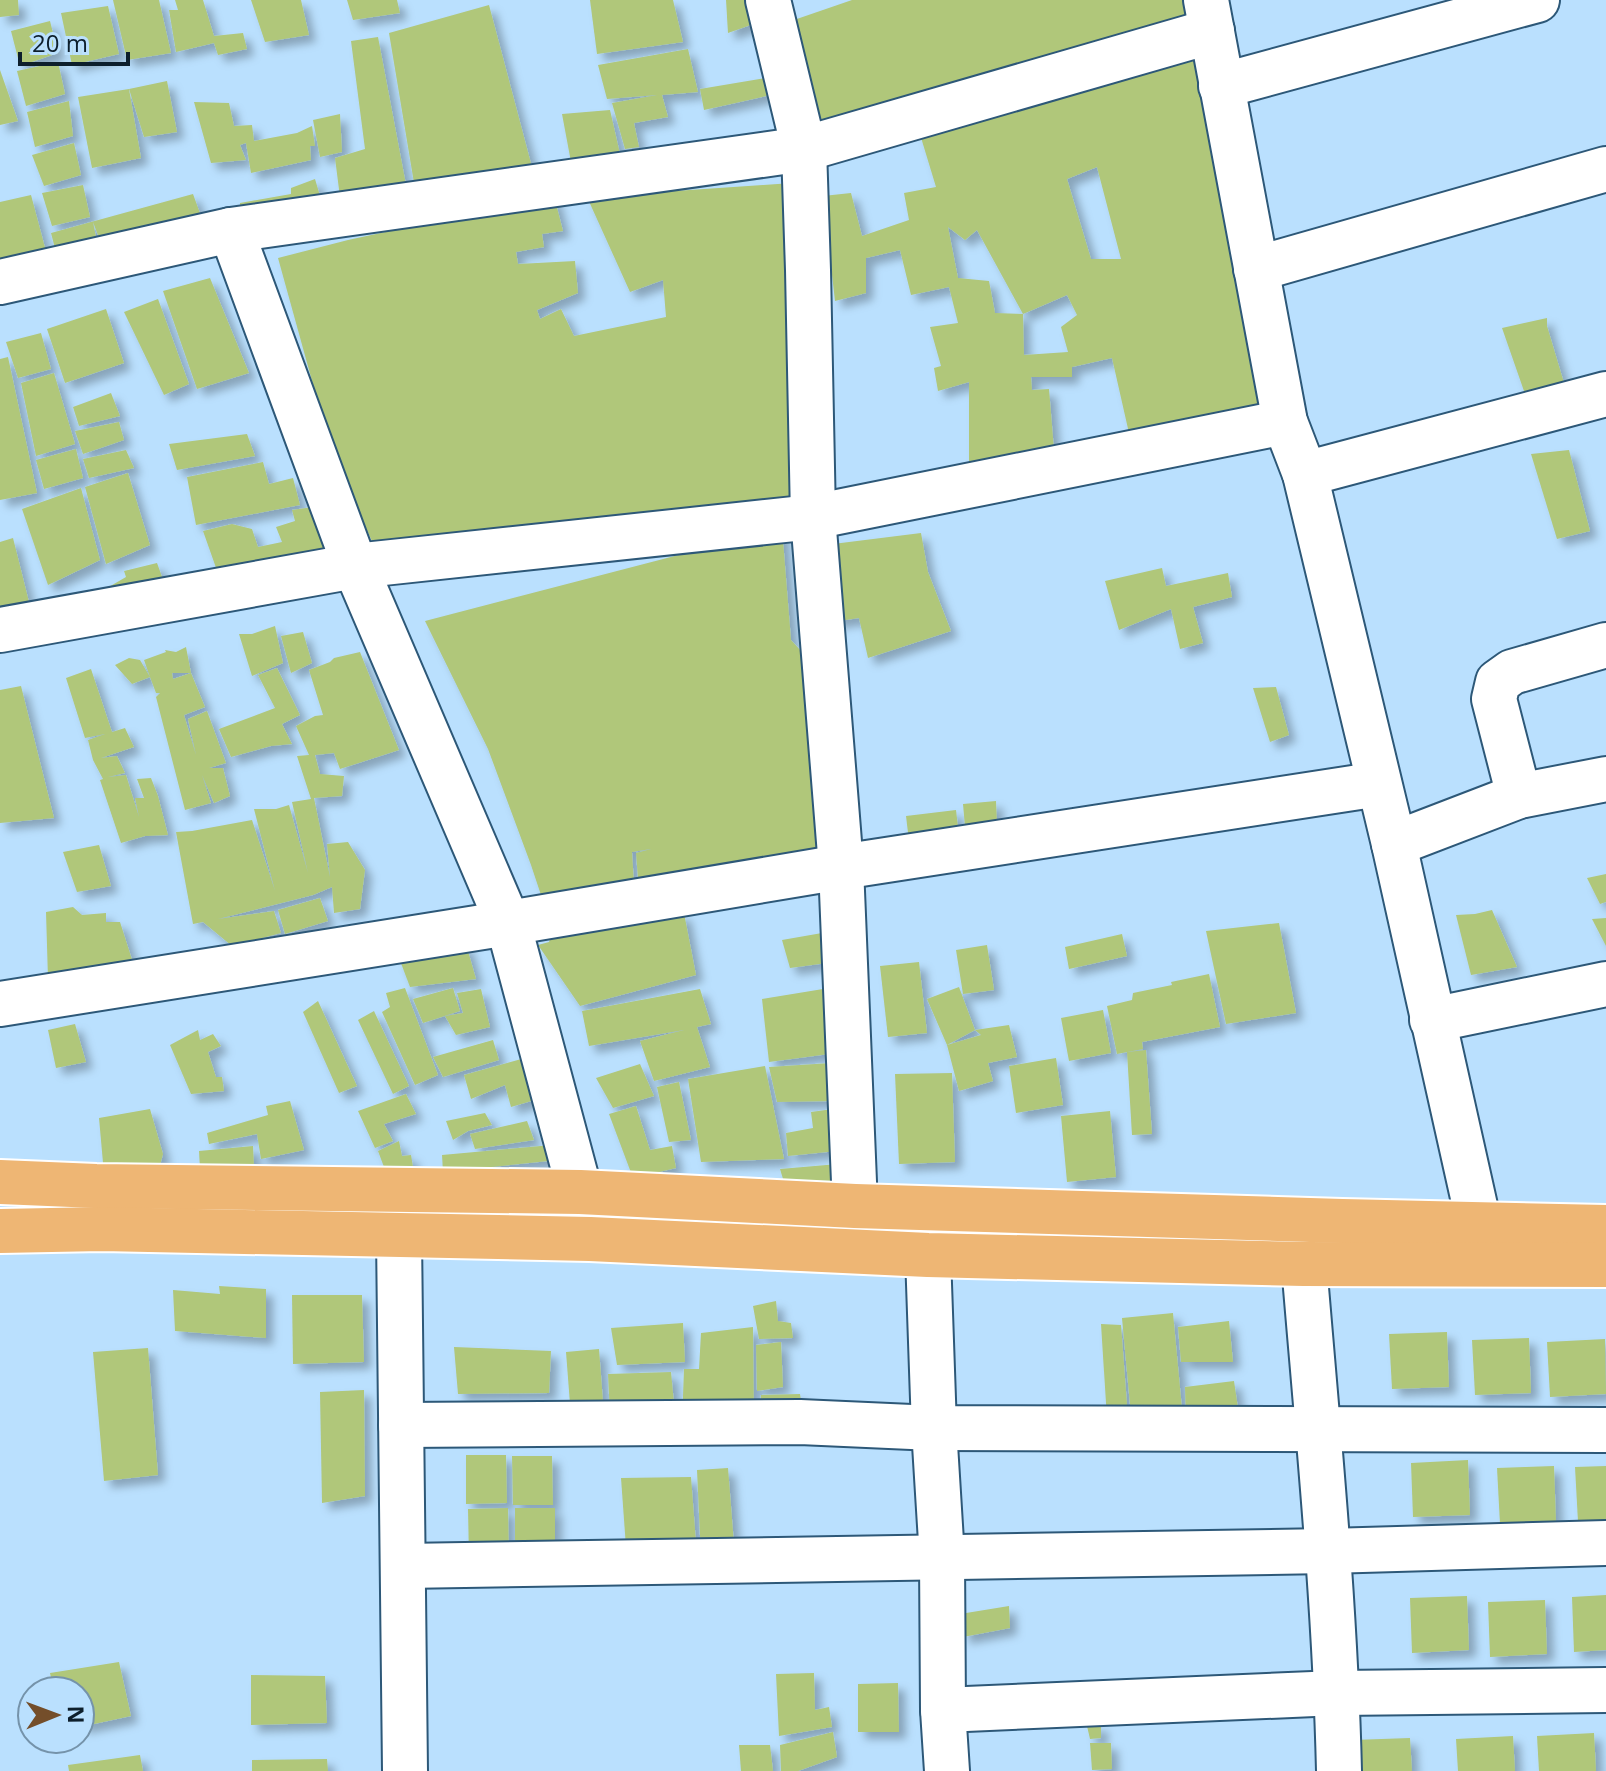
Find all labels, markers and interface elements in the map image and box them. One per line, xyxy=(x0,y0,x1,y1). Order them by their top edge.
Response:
scale bar xyxy=(20,16,128,66)
text: 20 m xyxy=(32,26,88,59)
north arrow xyxy=(16,1675,96,1755)
text: N xyxy=(62,1705,92,1724)

